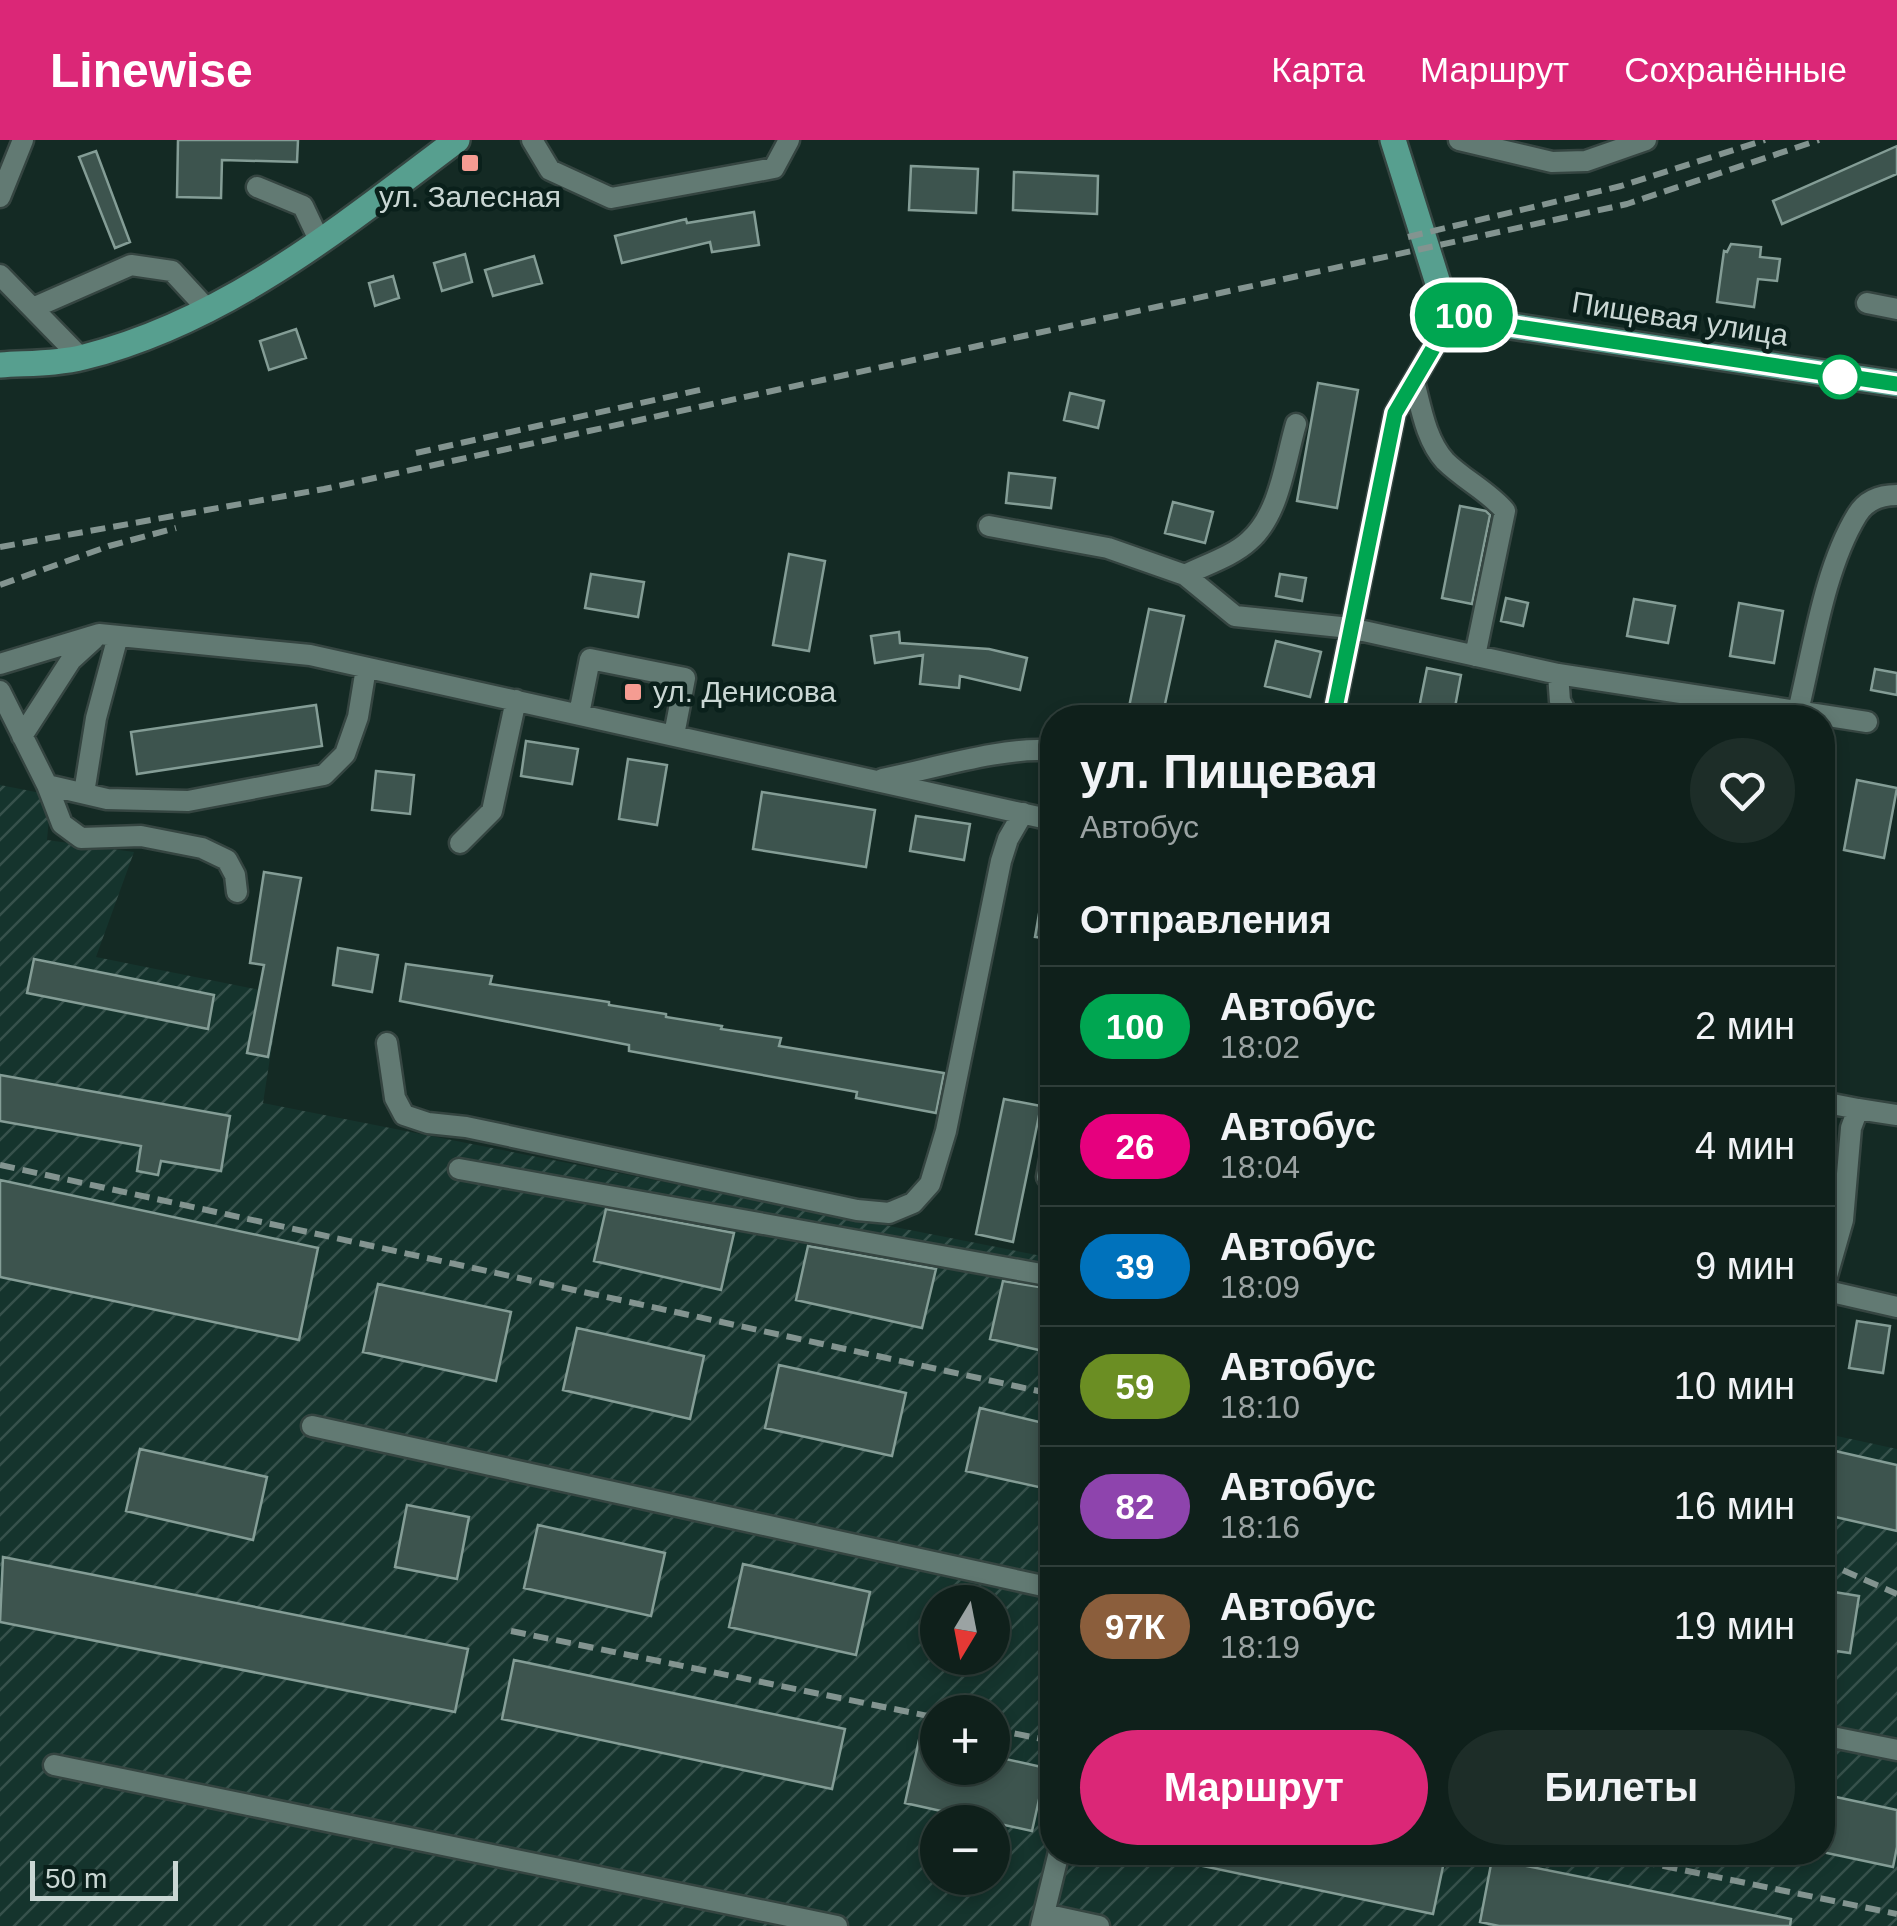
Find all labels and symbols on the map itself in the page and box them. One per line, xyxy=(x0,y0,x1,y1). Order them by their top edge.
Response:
marker: ул. Залесная xyxy=(459,152,481,174)
place label: ул. Залесная xyxy=(379,180,561,213)
line badge: 100 xyxy=(1406,282,1522,348)
street label: Пищевая улица xyxy=(1569,285,1791,352)
unlabelled marker xyxy=(1819,356,1861,398)
place label: ул. Денисова xyxy=(653,675,836,708)
marker: ул. Денисова xyxy=(622,681,644,703)
north arrow xyxy=(920,1585,1010,1675)
scale bar xyxy=(30,1856,178,1900)

